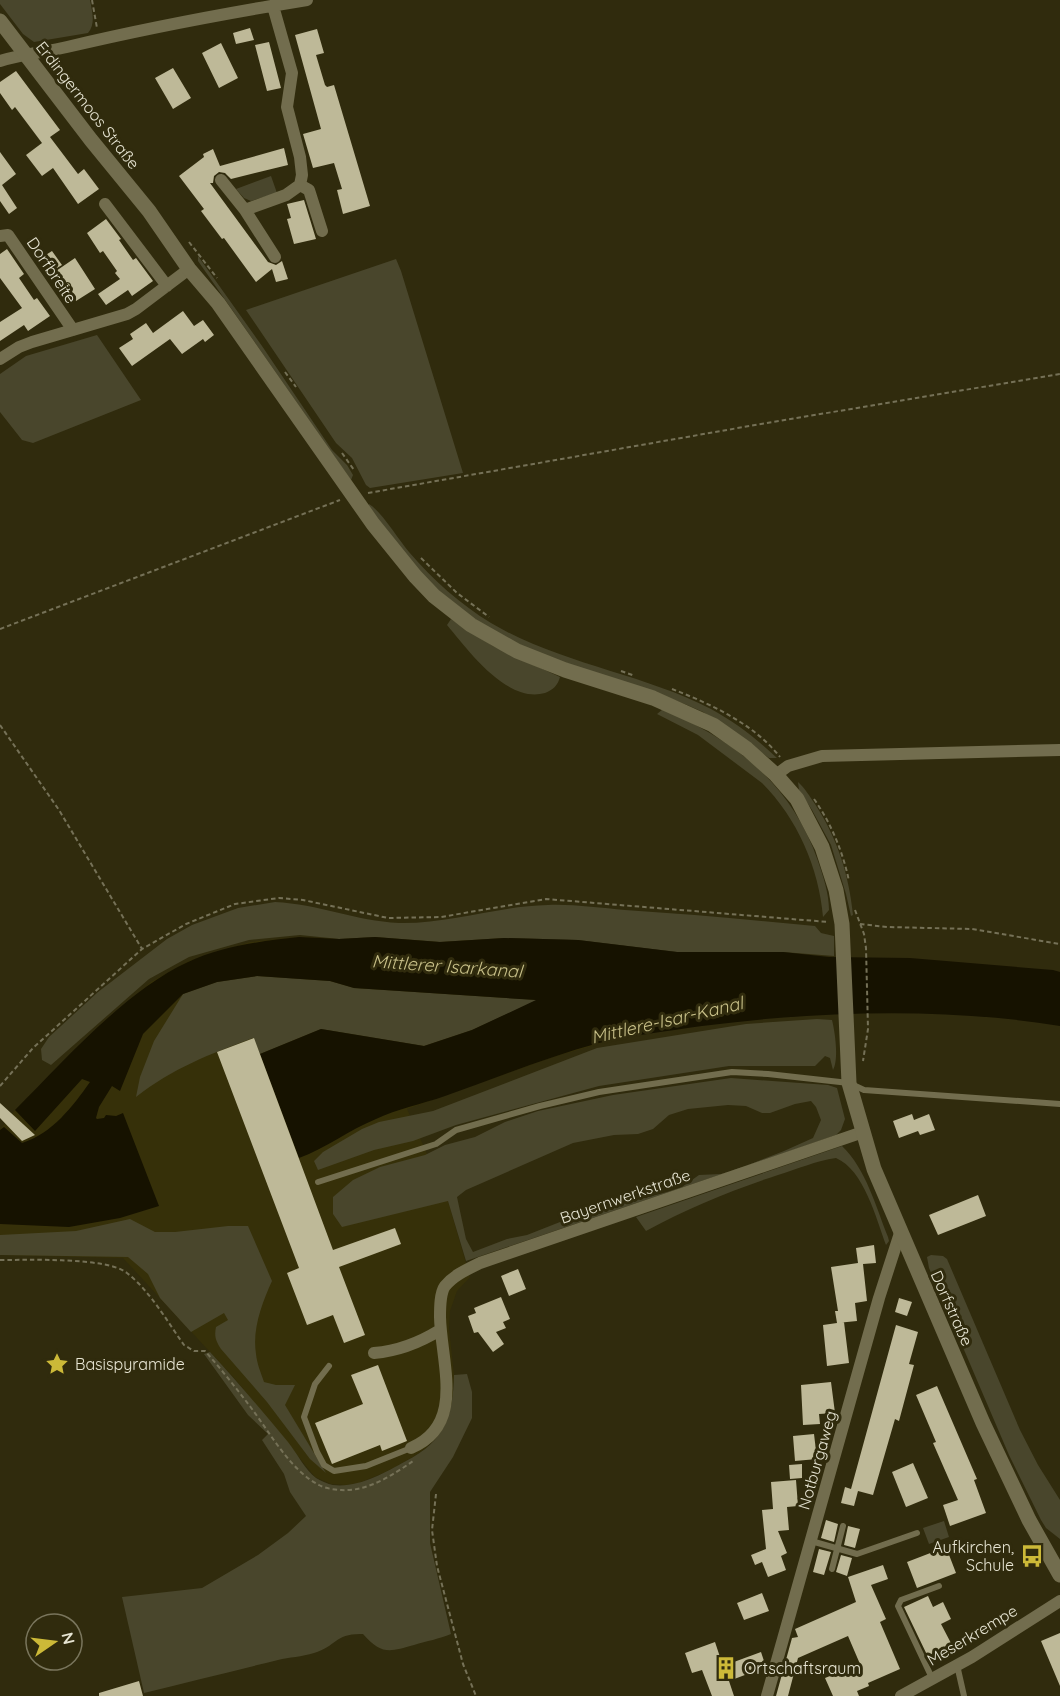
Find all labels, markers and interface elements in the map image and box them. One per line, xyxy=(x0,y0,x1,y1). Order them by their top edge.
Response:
street label: Erdingermoos Straße xyxy=(32,37,144,173)
street label: Dorfbreite xyxy=(23,233,81,307)
water label: Mittlerer Isarkanal xyxy=(371,949,525,983)
water label: Mittlere-Isar-Kanal xyxy=(589,991,747,1049)
street label: Bayernwerkstraße xyxy=(557,1164,693,1228)
street label: Dorfstraße xyxy=(926,1267,978,1349)
place icon: Basispyramide xyxy=(44,1351,70,1377)
place label: Basispyramide xyxy=(75,1354,185,1374)
street label: Notburgaweg xyxy=(793,1408,841,1512)
place label: Aufkirchen, Schule xyxy=(932,1537,1014,1575)
bus stop icon: Aufkirchen, Schule xyxy=(1019,1543,1045,1569)
street label: Meserkrempe xyxy=(923,1600,1021,1670)
north arrow xyxy=(24,1612,84,1672)
text: N xyxy=(57,1630,80,1646)
building icon: Ortschaftsraum xyxy=(713,1655,739,1681)
place label: Ortschaftsraum xyxy=(744,1658,861,1678)

